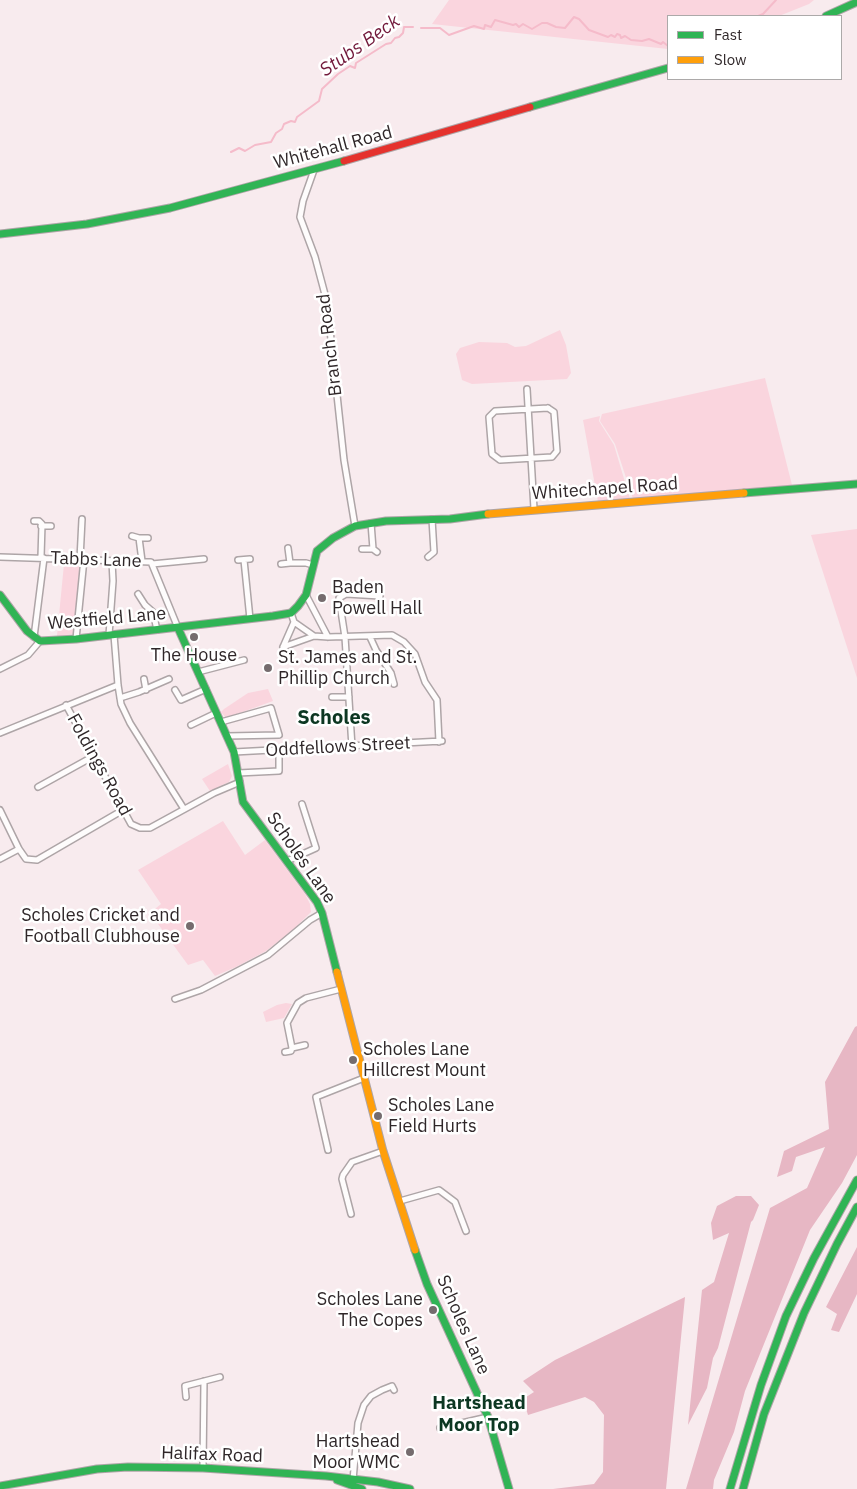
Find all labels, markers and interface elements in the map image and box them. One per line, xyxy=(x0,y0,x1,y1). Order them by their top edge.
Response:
water label: Stubs Beck xyxy=(316,10,404,82)
legend xyxy=(667,15,842,80)
text: Fast xyxy=(714,25,742,44)
text: Slow xyxy=(714,50,747,69)
street label: Whitehall Road xyxy=(271,122,395,174)
street label: Branch Road xyxy=(313,293,347,397)
street label: Whitechapel Road xyxy=(531,473,679,505)
street label: Tabbs Lane xyxy=(50,548,142,572)
place label: Baden Powell Hall xyxy=(332,577,422,620)
marker: Baden Powell Hall xyxy=(316,592,328,604)
street label: Westfield Lane xyxy=(47,603,167,635)
marker: The House xyxy=(188,631,200,643)
place label: The House xyxy=(151,645,237,667)
place label: St. James and St. Phillip Church xyxy=(278,647,418,690)
marker: St. James and St. Phillip Church xyxy=(262,662,274,674)
district label: Scholes xyxy=(297,706,371,730)
street label: Foldings Road xyxy=(62,710,136,820)
street label: Oddfellows Street xyxy=(265,732,411,762)
street label: Scholes Lane xyxy=(262,808,340,908)
place label: Scholes Cricket and Football Clubhouse xyxy=(21,905,180,948)
marker: Scholes Cricket and Football Clubhouse xyxy=(184,920,196,932)
place label: Scholes Lane Hillcrest Mount xyxy=(363,1039,486,1082)
marker: Scholes Lane Hillcrest Mount xyxy=(347,1054,359,1066)
place label: Scholes Lane Field Hurts xyxy=(388,1095,494,1138)
marker: Scholes Lane Field Hurts xyxy=(372,1110,384,1122)
street label: Scholes Lane xyxy=(432,1272,494,1378)
place label: Scholes Lane The Copes xyxy=(317,1289,423,1332)
marker: Scholes Lane The Copes xyxy=(427,1304,439,1316)
district label: Hartshead Moor Top xyxy=(432,1393,526,1437)
place label: Hartshead Moor WMC xyxy=(313,1431,400,1474)
street label: Halifax Road xyxy=(161,1442,263,1468)
marker: Hartshead Moor WMC xyxy=(404,1446,416,1458)

